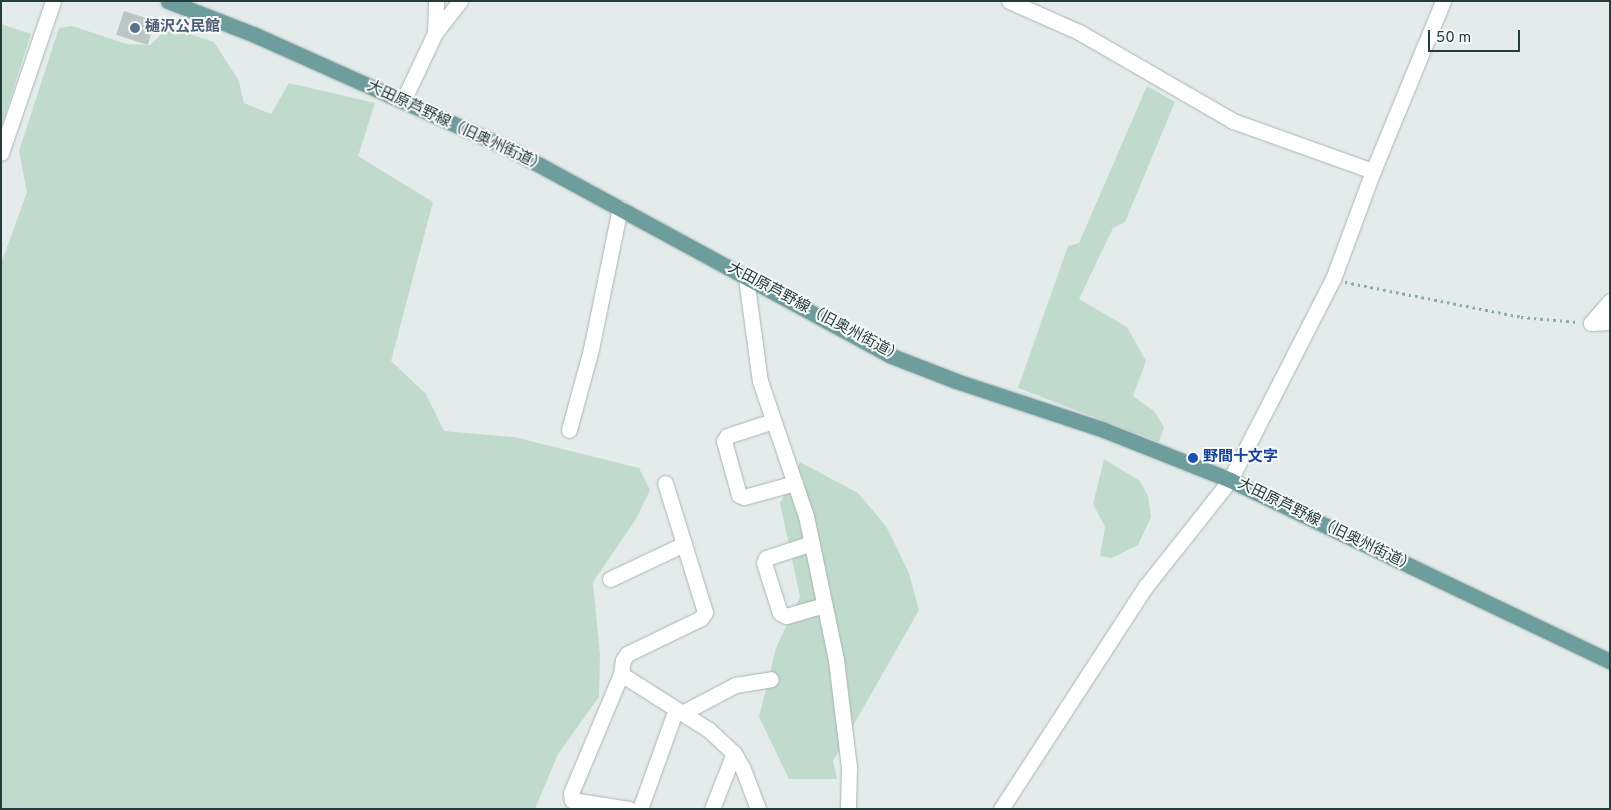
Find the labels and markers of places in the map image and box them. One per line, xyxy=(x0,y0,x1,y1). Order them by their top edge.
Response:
place label: 樋沢公民館 xyxy=(145,19,220,37)
marker: 樋沢公民館 xyxy=(129,22,141,34)
place label: 野間十文字 xyxy=(1203,449,1278,467)
marker: 野間十文字 xyxy=(1187,452,1199,464)

